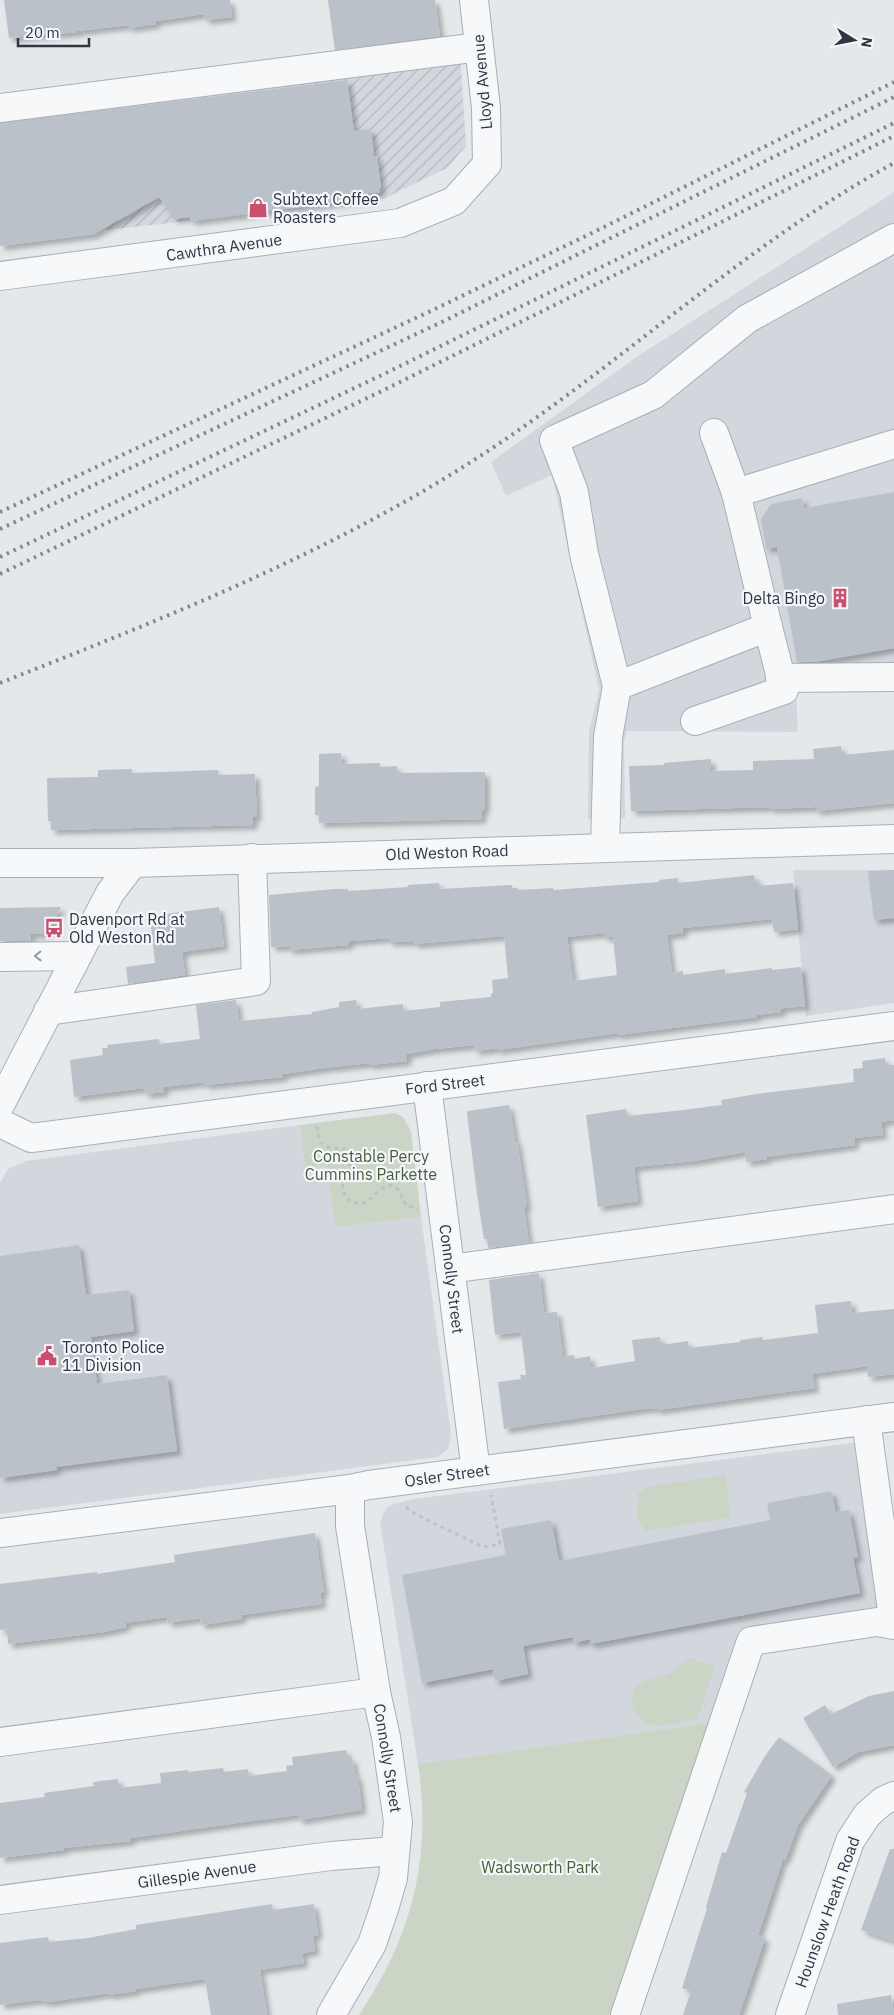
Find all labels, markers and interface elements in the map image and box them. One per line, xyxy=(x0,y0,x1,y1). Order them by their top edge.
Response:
scale bar xyxy=(18,15,89,47)
north arrow xyxy=(829,15,879,65)
text: 20 m xyxy=(25,23,60,42)
street label: Lloyd Avenue xyxy=(468,33,496,131)
text: N xyxy=(857,36,877,49)
place label: Subtext Coffee Roasters xyxy=(273,189,379,227)
shop icon: Subtext Coffee Roasters xyxy=(247,197,269,219)
street label: Cawthra Avenue xyxy=(165,229,284,265)
building icon: Delta Bingo xyxy=(829,587,851,609)
place label: Delta Bingo xyxy=(742,588,825,608)
street label: Old Weston Road xyxy=(385,840,509,864)
place label: Davenport Rd at Old Weston Rd xyxy=(69,909,185,947)
bus stop icon: Davenport Rd at Old Weston Rd xyxy=(43,917,65,939)
one-way arrow xyxy=(34,951,42,961)
street label: Ford Street xyxy=(404,1069,486,1099)
park label: Constable Percy Cummins Parkette xyxy=(305,1146,437,1184)
street label: Connolly Street xyxy=(435,1223,469,1335)
place label: Toronto Police 11 Division xyxy=(62,1337,165,1375)
public building icon: Toronto Police 11 Division xyxy=(36,1345,58,1367)
street label: Osler Street xyxy=(403,1459,491,1491)
street label: Connolly Street xyxy=(370,1702,406,1814)
street label: Hounslow Heath Road xyxy=(790,1834,864,1990)
street label: Gillespie Avenue xyxy=(136,1856,258,1892)
park label: Wadsworth Park xyxy=(481,1857,599,1877)

